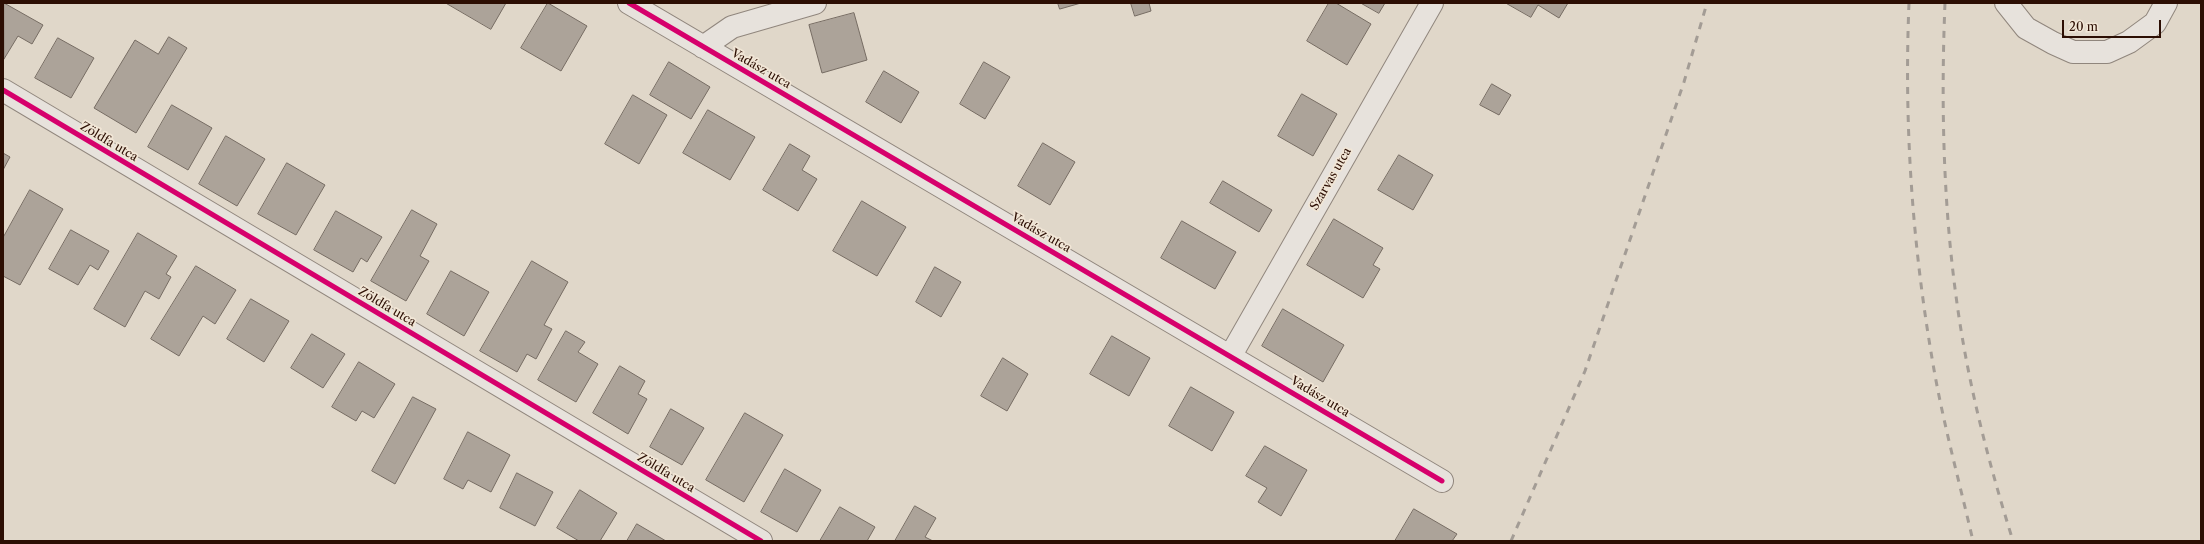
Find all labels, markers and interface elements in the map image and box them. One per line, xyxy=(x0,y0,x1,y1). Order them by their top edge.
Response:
scale bar xyxy=(2064,12,2163,38)
text: 20 m xyxy=(2069,19,2098,34)
street label: Vadász utca xyxy=(729,46,793,92)
street label: Zöldfa utca xyxy=(78,119,140,165)
street label: Szarvas utca xyxy=(1307,145,1355,213)
street label: Vadász utca xyxy=(1009,210,1073,256)
street label: Zöldfa utca xyxy=(356,284,418,330)
street label: Vadász utca xyxy=(1288,374,1352,420)
street label: Zöldfa utca xyxy=(635,450,697,496)

